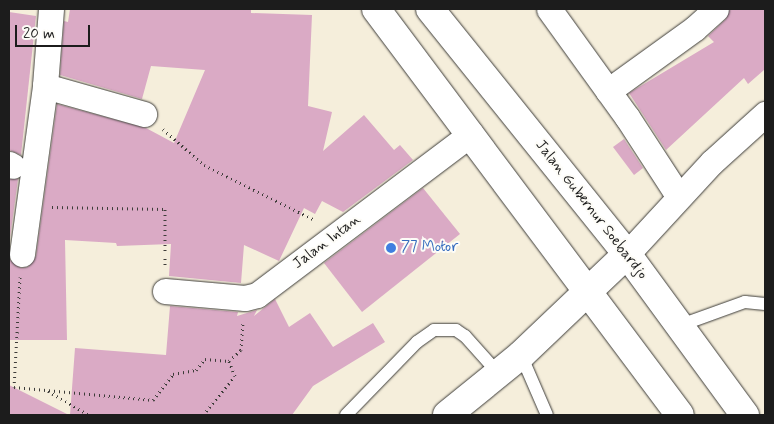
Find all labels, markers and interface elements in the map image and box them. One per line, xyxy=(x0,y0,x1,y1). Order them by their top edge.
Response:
scale bar xyxy=(18,15,92,47)
text: 20 m xyxy=(23,24,55,44)
street label: Jalan Gubernur Soebardjo xyxy=(531,137,651,283)
street label: Jalan Intan xyxy=(288,210,366,274)
place label: 77 Motor xyxy=(401,239,458,257)
marker: 77 Motor xyxy=(385,242,397,254)

